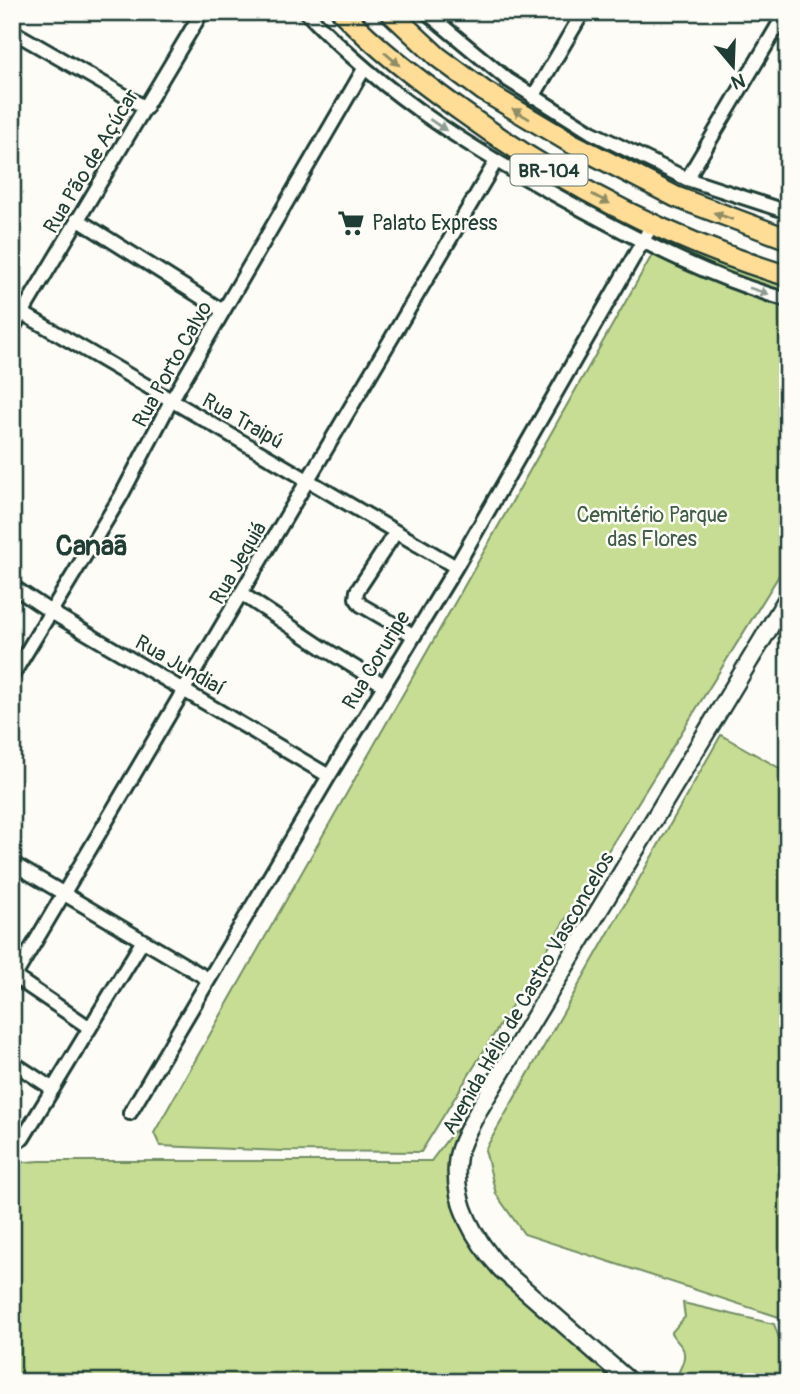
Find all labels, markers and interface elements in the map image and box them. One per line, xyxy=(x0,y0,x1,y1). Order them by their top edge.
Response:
north arrow xyxy=(698,32,768,102)
one-way arrow xyxy=(383,51,401,67)
text: N xyxy=(728,68,748,95)
street label: Rua Pão de Açúcar xyxy=(38,84,146,239)
one-way arrow xyxy=(511,107,530,120)
one-way arrow xyxy=(429,118,447,132)
road number: BR-104 xyxy=(510,154,588,186)
one-way arrow xyxy=(591,193,611,204)
supermarket icon: Palato Express xyxy=(336,208,366,238)
place label: Palato Express xyxy=(372,210,498,237)
one-way arrow xyxy=(713,211,734,222)
one-way arrow xyxy=(749,287,770,297)
street label: Rua Porto Calvo xyxy=(127,296,218,432)
street label: Rua Traipú xyxy=(197,387,288,456)
park label: Cemitério Parque das Flores xyxy=(577,502,728,553)
street label: Rua Jequiá xyxy=(204,517,273,610)
district label: Canaã xyxy=(56,529,128,564)
street label: Rua Coruripe xyxy=(336,605,417,715)
street label: Rua Jundiaí xyxy=(130,629,230,702)
street label: Avenida Hélio de Castro Vasconcelos xyxy=(436,847,621,1139)

